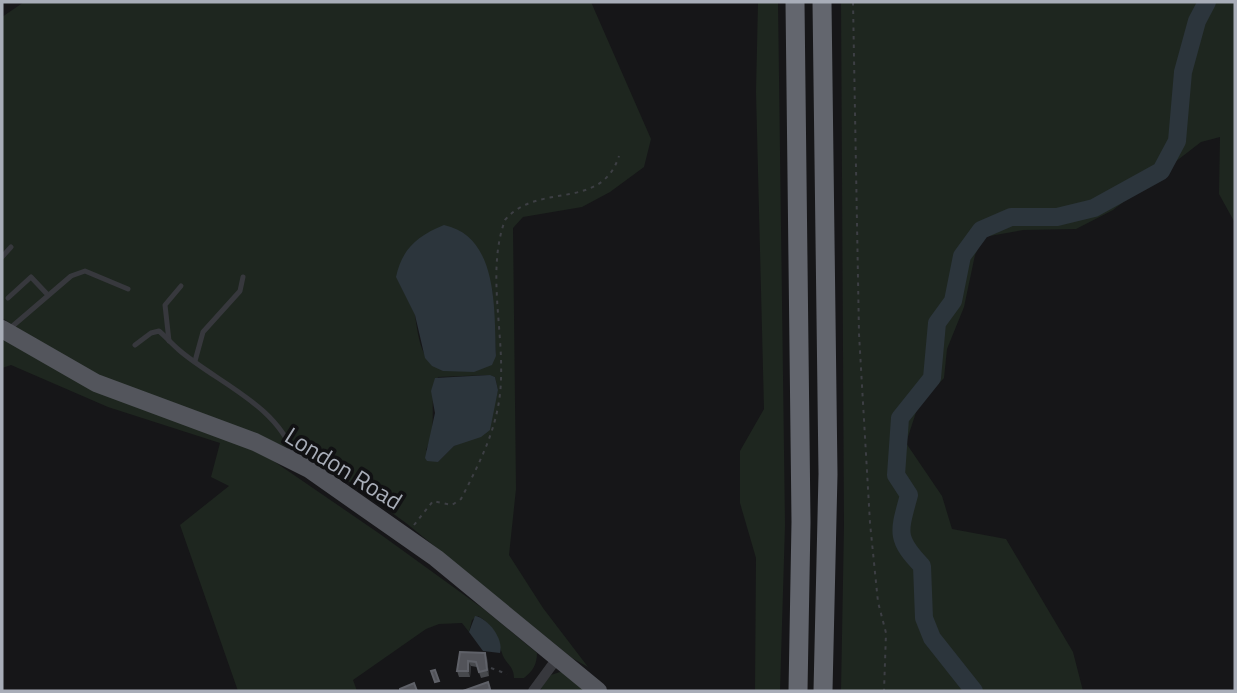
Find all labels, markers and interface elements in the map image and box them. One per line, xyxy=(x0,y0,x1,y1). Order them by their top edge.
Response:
street label: London Road xyxy=(278,418,410,518)

